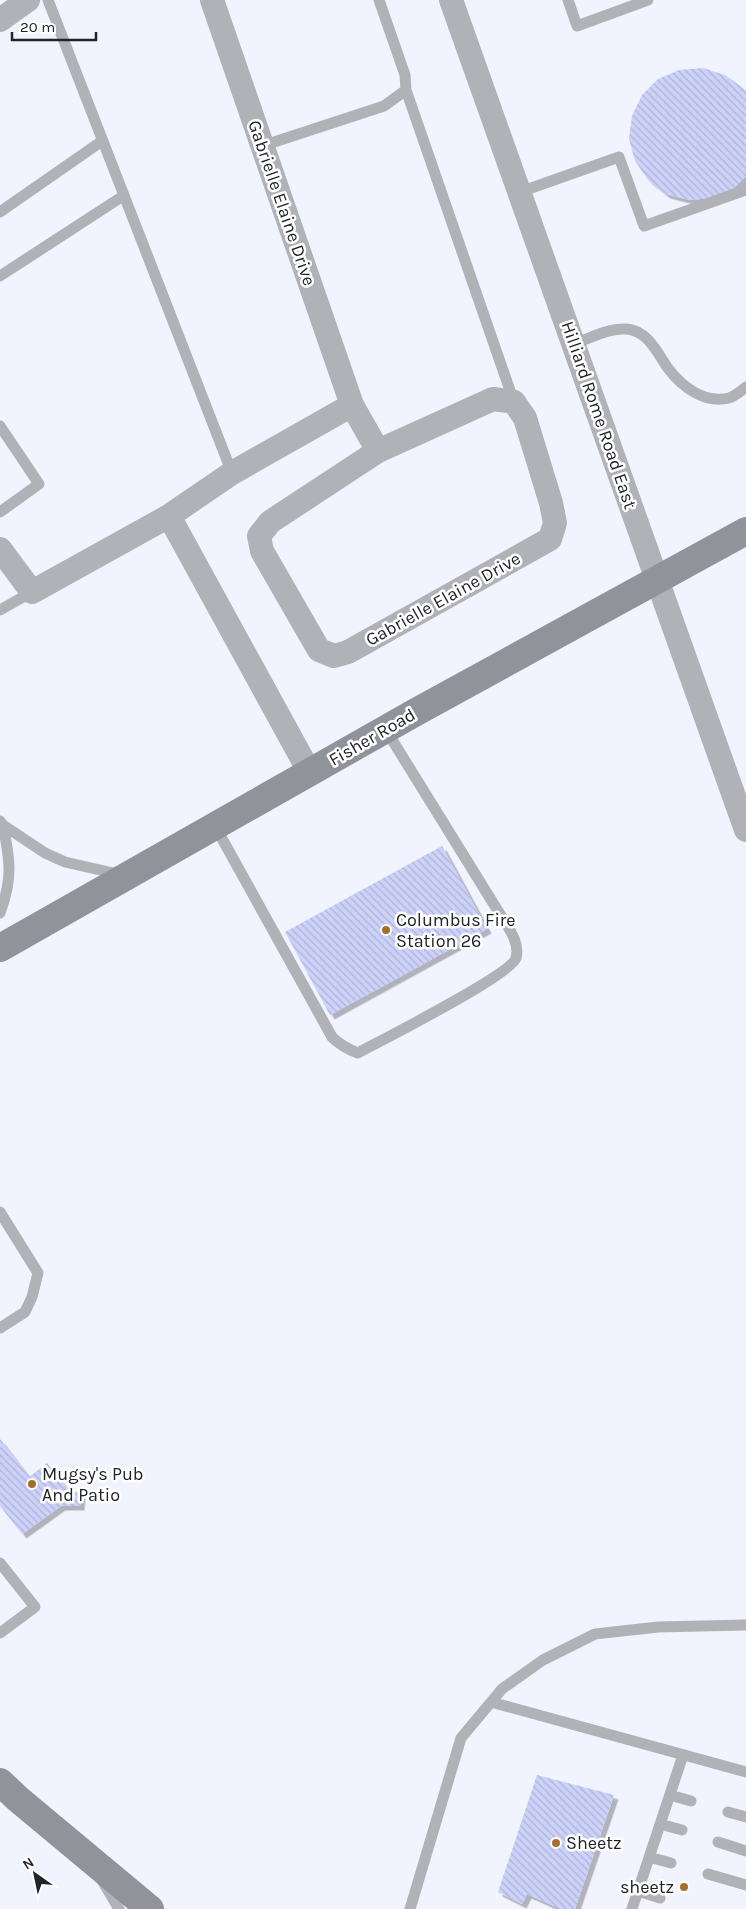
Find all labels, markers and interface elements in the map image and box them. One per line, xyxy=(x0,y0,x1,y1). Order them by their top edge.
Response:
scale bar xyxy=(12,10,96,42)
text: 20 m xyxy=(20,18,55,36)
street label: Gabrielle Elaine Drive xyxy=(243,117,321,289)
street label: Hilliard Rome Road East xyxy=(556,318,642,512)
street label: Gabrielle Elaine Drive xyxy=(362,547,524,651)
street label: Fisher Road xyxy=(325,703,419,771)
place label: Columbus Fire Station 26 xyxy=(396,909,516,952)
marker: Columbus Fire Station 26 xyxy=(380,924,392,936)
place label: Mugsy's Pub And Patio xyxy=(42,1463,144,1506)
marker: Mugsy's Pub And Patio xyxy=(26,1478,38,1490)
place label: Sheetz xyxy=(566,1832,622,1854)
marker: Sheetz xyxy=(550,1837,562,1849)
north arrow xyxy=(10,1849,60,1899)
text: N xyxy=(19,1854,37,1873)
place label: sheetz xyxy=(620,1876,674,1898)
marker: sheetz xyxy=(678,1881,690,1893)

